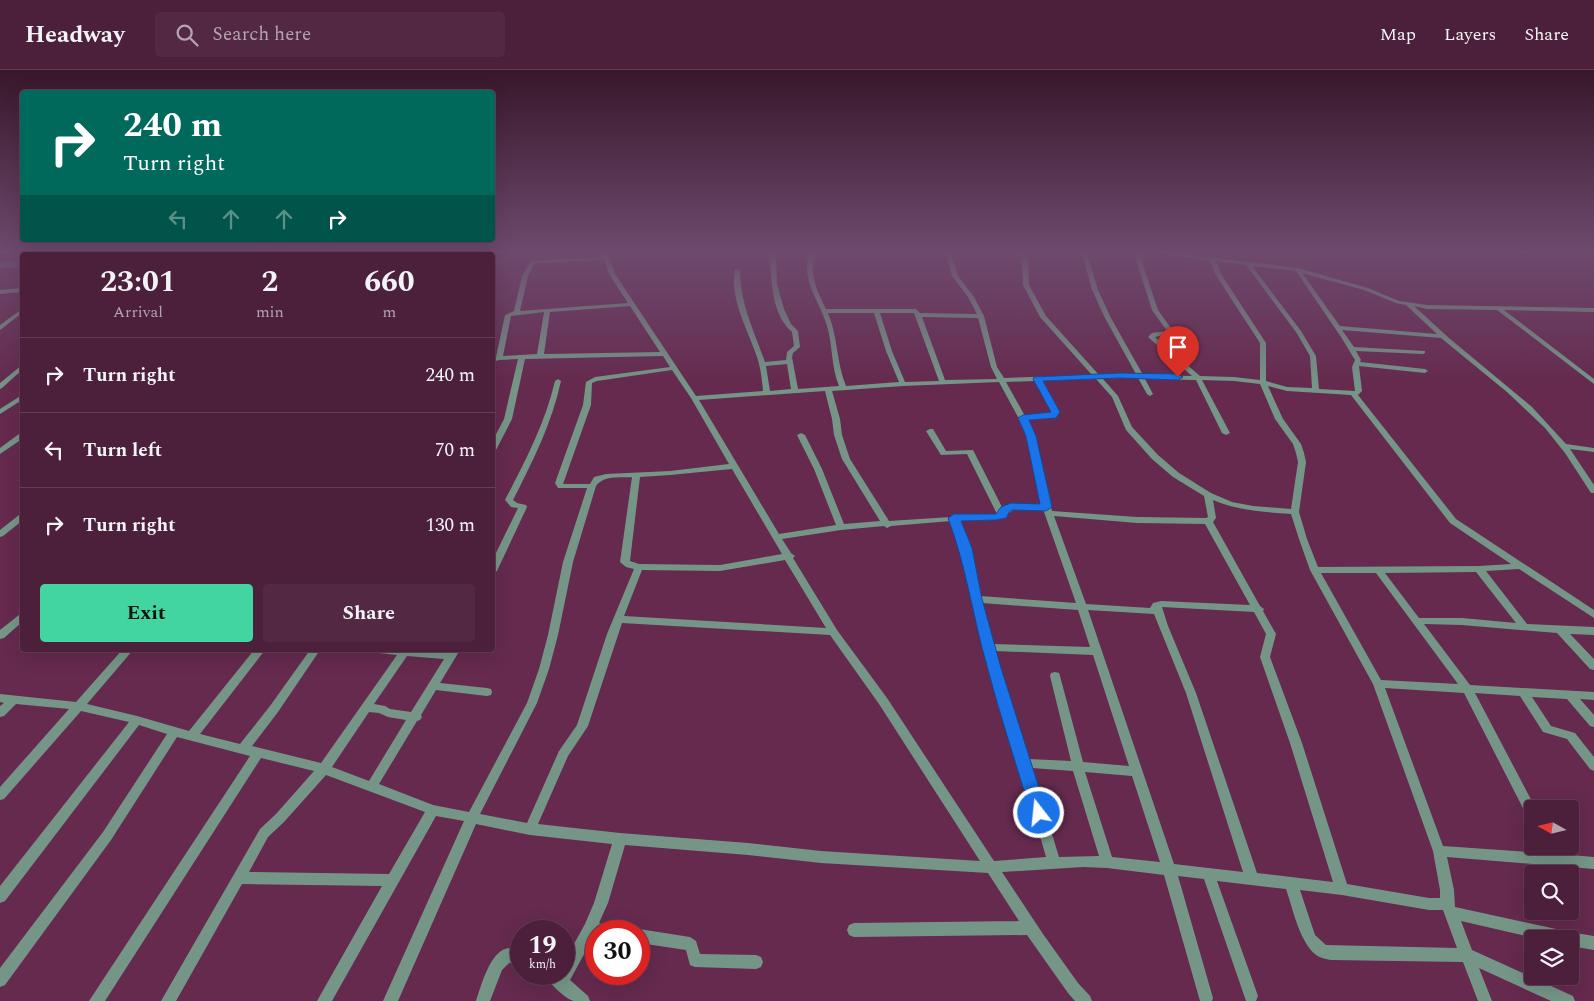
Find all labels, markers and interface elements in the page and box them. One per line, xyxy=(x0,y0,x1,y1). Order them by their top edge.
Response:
search box xyxy=(155,12,505,57)
text: Headway xyxy=(25,17,125,53)
text: Search here xyxy=(213,20,311,49)
icon: search xyxy=(173,21,201,49)
text: Map xyxy=(1380,21,1416,48)
text: Layers xyxy=(1444,21,1496,48)
text: Share xyxy=(1524,21,1569,48)
text: 240 m xyxy=(123,99,222,152)
icon: right xyxy=(40,110,105,175)
text: Turn right xyxy=(123,147,225,180)
icon: left xyxy=(164,205,192,233)
icon: ahead xyxy=(217,205,245,233)
icon: ahead xyxy=(270,205,298,233)
icon: right xyxy=(323,205,351,233)
text: 23:01 xyxy=(100,259,176,305)
text: 2 xyxy=(261,259,278,305)
text: 660 xyxy=(364,259,415,305)
text: Arrival xyxy=(113,300,163,324)
text: min xyxy=(256,300,284,324)
text: m xyxy=(383,300,396,324)
pin xyxy=(1157,326,1199,377)
icon: arrive xyxy=(1164,333,1192,361)
icon: right xyxy=(40,361,68,389)
text: Turn right xyxy=(83,361,176,390)
text: 240 m xyxy=(425,361,475,390)
icon: left xyxy=(40,436,68,464)
text: Turn left xyxy=(83,436,162,465)
text: 70 m xyxy=(435,436,475,465)
icon: right xyxy=(40,511,68,539)
text: Turn right xyxy=(83,511,176,540)
text: 130 m xyxy=(425,511,475,540)
button: Exit xyxy=(40,584,253,642)
button: Share xyxy=(263,584,475,642)
position arrow xyxy=(1012,786,1064,838)
north arrow xyxy=(1524,800,1579,855)
map controls xyxy=(1524,800,1579,985)
button: search xyxy=(1524,865,1579,920)
speed limit sign: 30 xyxy=(585,920,650,985)
text: 19 xyxy=(528,927,557,965)
button: layers xyxy=(1524,930,1579,985)
text: km/h xyxy=(529,955,556,974)

